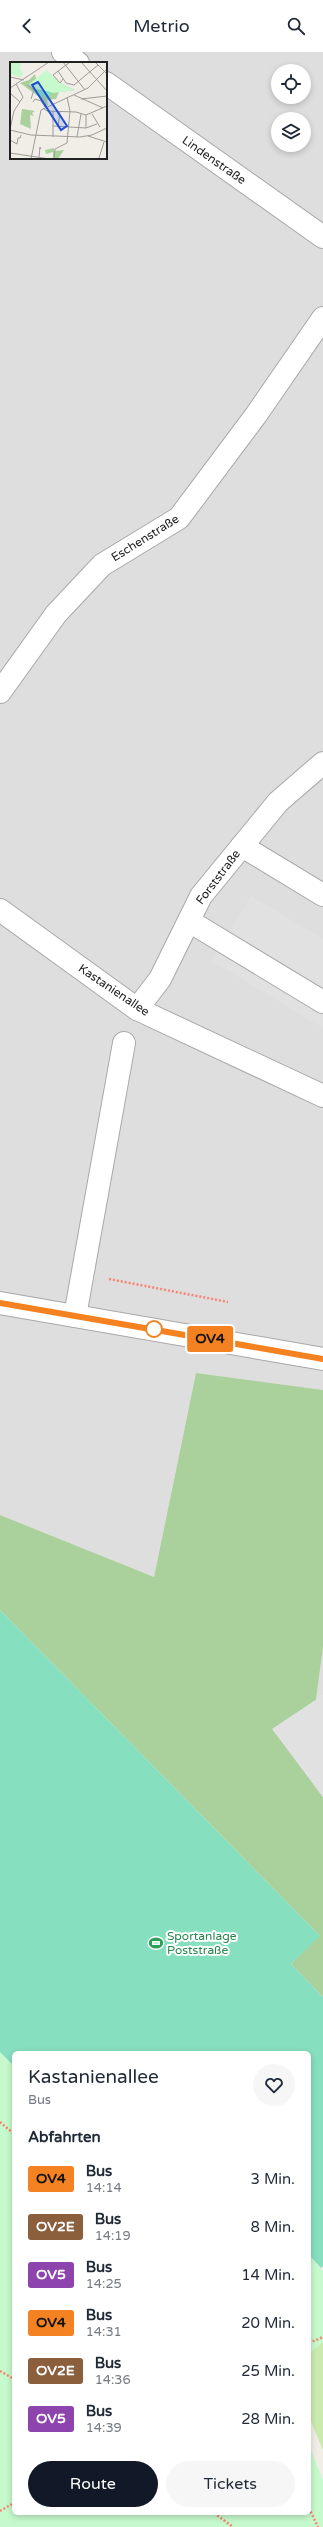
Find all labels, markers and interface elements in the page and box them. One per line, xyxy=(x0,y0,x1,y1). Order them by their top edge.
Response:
icon: back xyxy=(16,15,38,37)
text: Metrio xyxy=(133,15,190,37)
icon: search xyxy=(285,15,307,37)
inset map xyxy=(10,62,107,159)
map controls xyxy=(271,64,311,152)
button: locate xyxy=(271,64,311,104)
button: layers xyxy=(271,112,311,152)
street label: Lindenstraße xyxy=(179,133,249,187)
street label: Eschenstraße xyxy=(109,512,181,564)
street label: Forststraße xyxy=(193,847,243,907)
street label: Kastanienallee xyxy=(76,961,152,1019)
unlabelled marker xyxy=(145,1320,163,1338)
line badge: OV4 xyxy=(187,1326,233,1352)
text: OV4 xyxy=(195,1330,225,1347)
place label: Sportanlage Poststraße xyxy=(167,1929,237,1957)
sports icon: Sportanlage Poststraße xyxy=(148,1935,164,1951)
button: heart xyxy=(253,2064,295,2106)
text: Kastanienallee xyxy=(28,2066,159,2088)
text: Bus xyxy=(28,2092,51,2108)
text: Abfahrten xyxy=(28,2128,101,2146)
text: Bus xyxy=(86,2162,112,2180)
text: OV4 xyxy=(36,2170,66,2187)
text: 3 Min. xyxy=(251,2170,295,2188)
text: 14:14 xyxy=(86,2180,122,2196)
text: Bus xyxy=(95,2210,121,2228)
text: OV2E xyxy=(36,2218,75,2235)
text: 8 Min. xyxy=(251,2218,295,2236)
text: 14:19 xyxy=(95,2228,131,2244)
text: Bus xyxy=(86,2258,112,2276)
text: OV5 xyxy=(36,2266,66,2283)
text: 14 Min. xyxy=(241,2266,295,2284)
text: 14:25 xyxy=(86,2276,122,2292)
text: Bus xyxy=(86,2306,112,2324)
text: OV4 xyxy=(36,2314,66,2331)
text: 20 Min. xyxy=(241,2314,295,2332)
text: 14:31 xyxy=(86,2324,122,2340)
text: Bus xyxy=(95,2354,121,2372)
text: OV2E xyxy=(36,2362,75,2379)
text: 25 Min. xyxy=(241,2362,295,2380)
text: 14:36 xyxy=(95,2372,131,2388)
text: Bus xyxy=(86,2402,112,2420)
text: OV5 xyxy=(36,2410,66,2427)
text: 28 Min. xyxy=(241,2410,295,2428)
text: 14:39 xyxy=(86,2420,122,2436)
button: Route xyxy=(28,2461,158,2507)
button: Tickets xyxy=(166,2461,295,2507)

